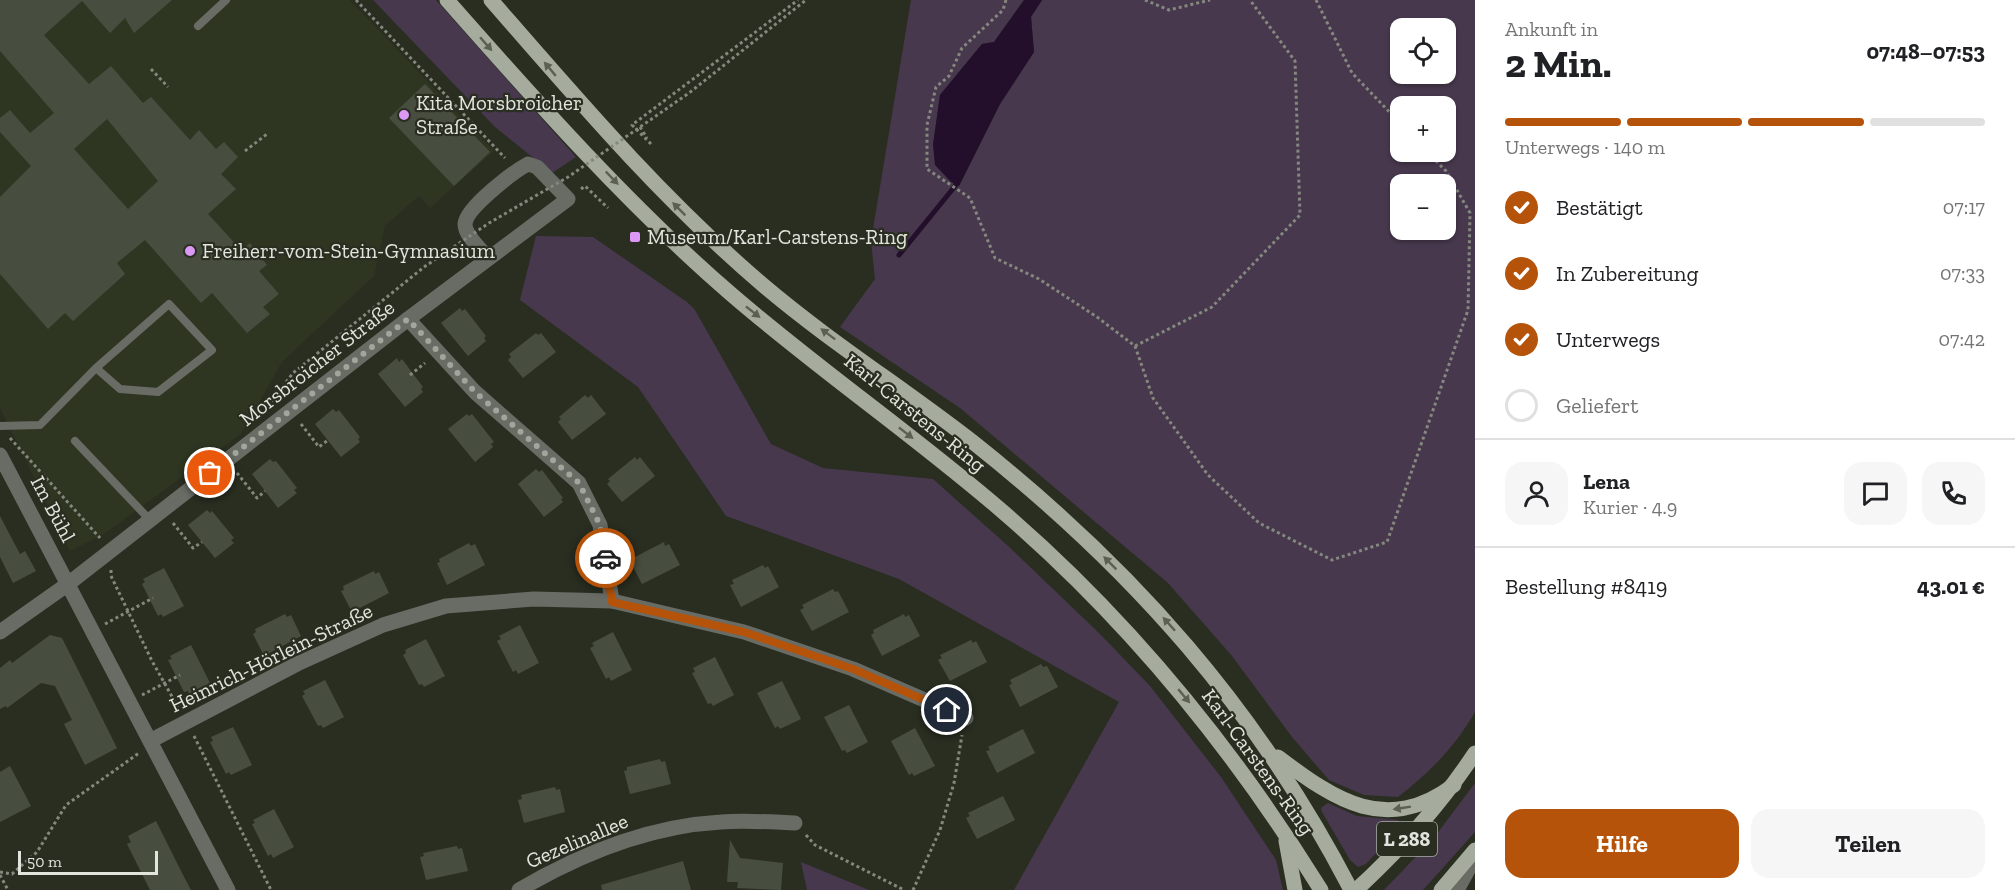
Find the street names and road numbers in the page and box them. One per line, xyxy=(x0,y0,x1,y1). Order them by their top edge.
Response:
street label: Morsbroicher Straße xyxy=(234,294,399,431)
street label: Karl-Carstens-Ring xyxy=(840,348,991,478)
street label: Im Bühl xyxy=(26,471,81,547)
street label: Heinrich-Hörlein-Straße xyxy=(165,597,376,718)
street label: Karl-Carstens-Ring xyxy=(1197,684,1320,840)
street label: Gezelinallee xyxy=(522,808,632,873)
road number: L 288 xyxy=(1377,822,1437,856)

